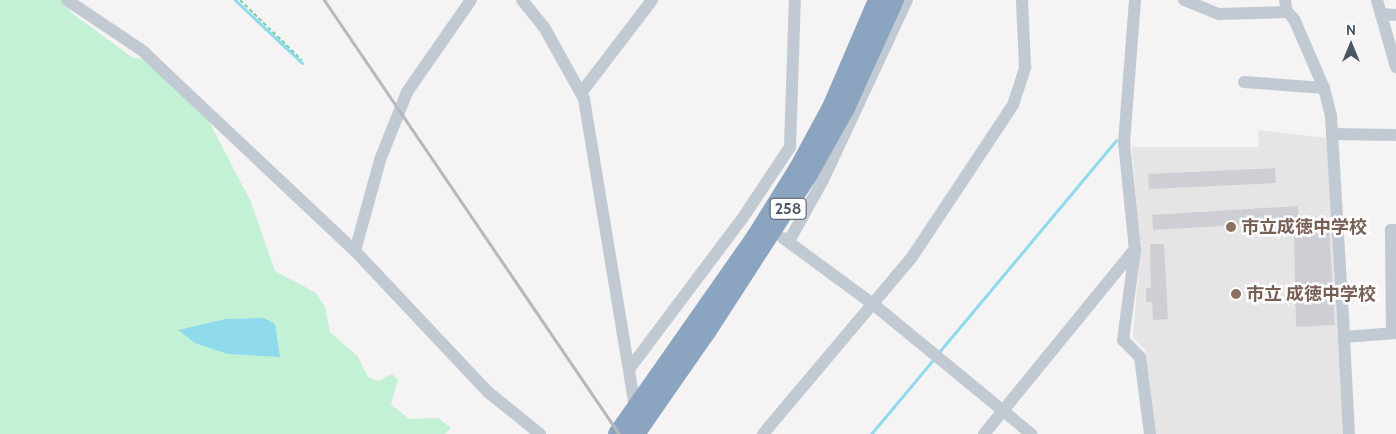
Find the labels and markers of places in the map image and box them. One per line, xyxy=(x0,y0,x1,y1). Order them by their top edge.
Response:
place label: 市立成徳中学校 xyxy=(1241,216,1367,238)
marker: 市立成徳中学校 xyxy=(1225,221,1237,233)
place label: 市立 成徳中学校 xyxy=(1246,283,1376,305)
marker: 市立 成徳中学校 xyxy=(1230,288,1242,300)

